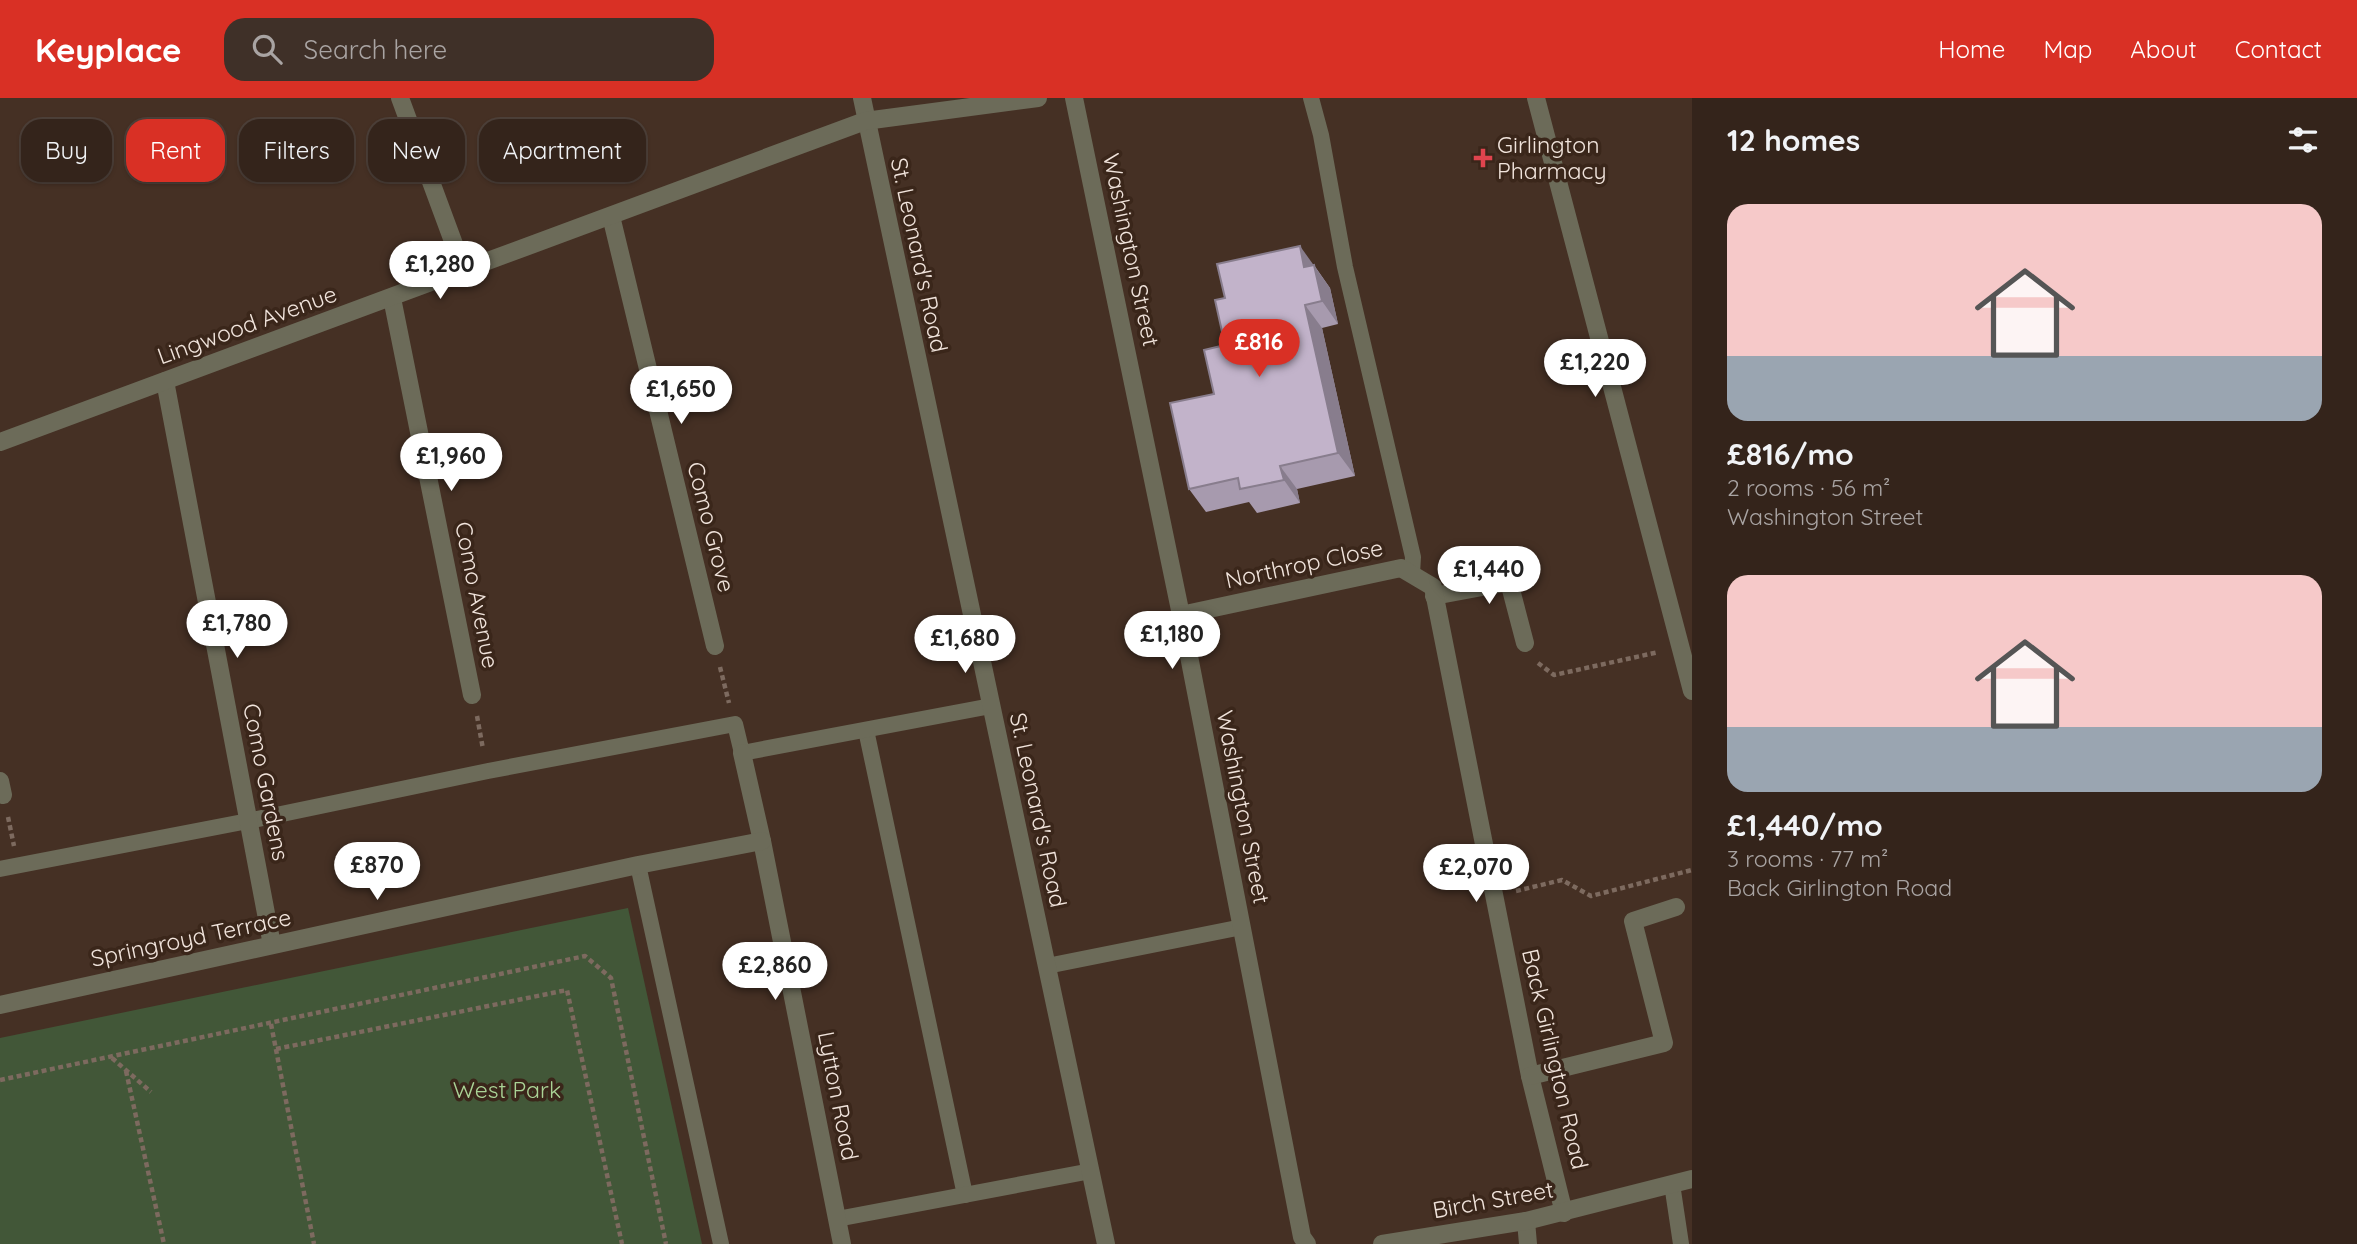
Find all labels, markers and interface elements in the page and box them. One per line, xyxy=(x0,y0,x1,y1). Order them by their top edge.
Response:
search box xyxy=(224,18,714,81)
text: Keyplace xyxy=(35,29,182,70)
icon: search xyxy=(248,30,286,68)
text: Search here xyxy=(304,33,447,66)
text: Home xyxy=(1938,34,2005,64)
text: Map xyxy=(2043,34,2092,64)
text: About xyxy=(2130,34,2197,64)
text: Contact xyxy=(2235,34,2322,64)
chip: Buy xyxy=(21,119,112,182)
chip: Rent xyxy=(126,119,225,182)
chip: Filters xyxy=(239,119,354,182)
chip: New xyxy=(368,119,465,182)
chip: Apartment xyxy=(479,119,646,182)
text: 12 homes xyxy=(1727,121,1860,159)
icon: filters xyxy=(2284,121,2322,159)
place label: Girlington Pharmacy xyxy=(1497,130,1606,185)
marker: Girlington Pharmacy xyxy=(1475,150,1491,166)
street label: Washington Street xyxy=(1097,151,1166,349)
street label: St. Leonard's Road xyxy=(885,155,954,355)
pin: £1,280 xyxy=(383,242,497,301)
text: £1,280 xyxy=(405,249,475,278)
icon: home xyxy=(1962,250,2088,376)
street label: Lingwood Avenue xyxy=(153,279,340,370)
pin: £816 xyxy=(1218,320,1300,379)
text: £816 xyxy=(1235,327,1283,356)
pin: £1,220 xyxy=(1538,340,1652,399)
text: £1,220 xyxy=(1560,347,1630,376)
pin: £1,650 xyxy=(624,366,738,426)
text: £1,650 xyxy=(646,374,716,403)
pin: £1,960 xyxy=(394,434,508,493)
text: £816/mo xyxy=(1727,435,1854,473)
text: £1,960 xyxy=(416,441,486,470)
street label: Como Grove xyxy=(681,459,742,595)
text: 2 rooms · 56 m² xyxy=(1727,473,1890,502)
text: Washington Street xyxy=(1727,502,1923,531)
street label: Como Avenue xyxy=(449,519,506,671)
street label: Northrop Close xyxy=(1222,533,1385,594)
pin: £1,440 xyxy=(1432,546,1546,606)
text: £1,440 xyxy=(1454,554,1524,583)
pin: £1,780 xyxy=(180,601,294,660)
text: £1,780 xyxy=(203,608,271,637)
pin: £1,180 xyxy=(1115,612,1229,671)
pin: £1,680 xyxy=(908,616,1022,675)
text: £1,180 xyxy=(1140,619,1204,648)
icon: home xyxy=(1962,621,2088,747)
text: £1,680 xyxy=(930,623,1000,652)
street label: Como Gardens xyxy=(237,701,296,863)
street label: Washington Street xyxy=(1211,708,1276,906)
street label: St. Leonard's Road xyxy=(1004,710,1073,910)
text: £1,440/mo xyxy=(1727,806,1883,844)
pin: £870 xyxy=(336,842,418,902)
pin: £2,070 xyxy=(1419,844,1533,904)
text: 3 rooms · 77 m² xyxy=(1727,844,1888,873)
text: £870 xyxy=(350,850,404,879)
text: £2,070 xyxy=(1439,852,1513,881)
text: Back Girlington Road xyxy=(1727,873,1952,902)
street label: Springroyd Terrace xyxy=(88,902,294,973)
pin: £2,860 xyxy=(718,942,832,1002)
street label: Back Girlington Road xyxy=(1516,946,1595,1172)
text: £2,860 xyxy=(738,950,812,979)
street label: Lytton Road xyxy=(812,1029,865,1163)
park label: West Park xyxy=(453,1075,561,1104)
street label: Birch Street xyxy=(1430,1175,1556,1224)

